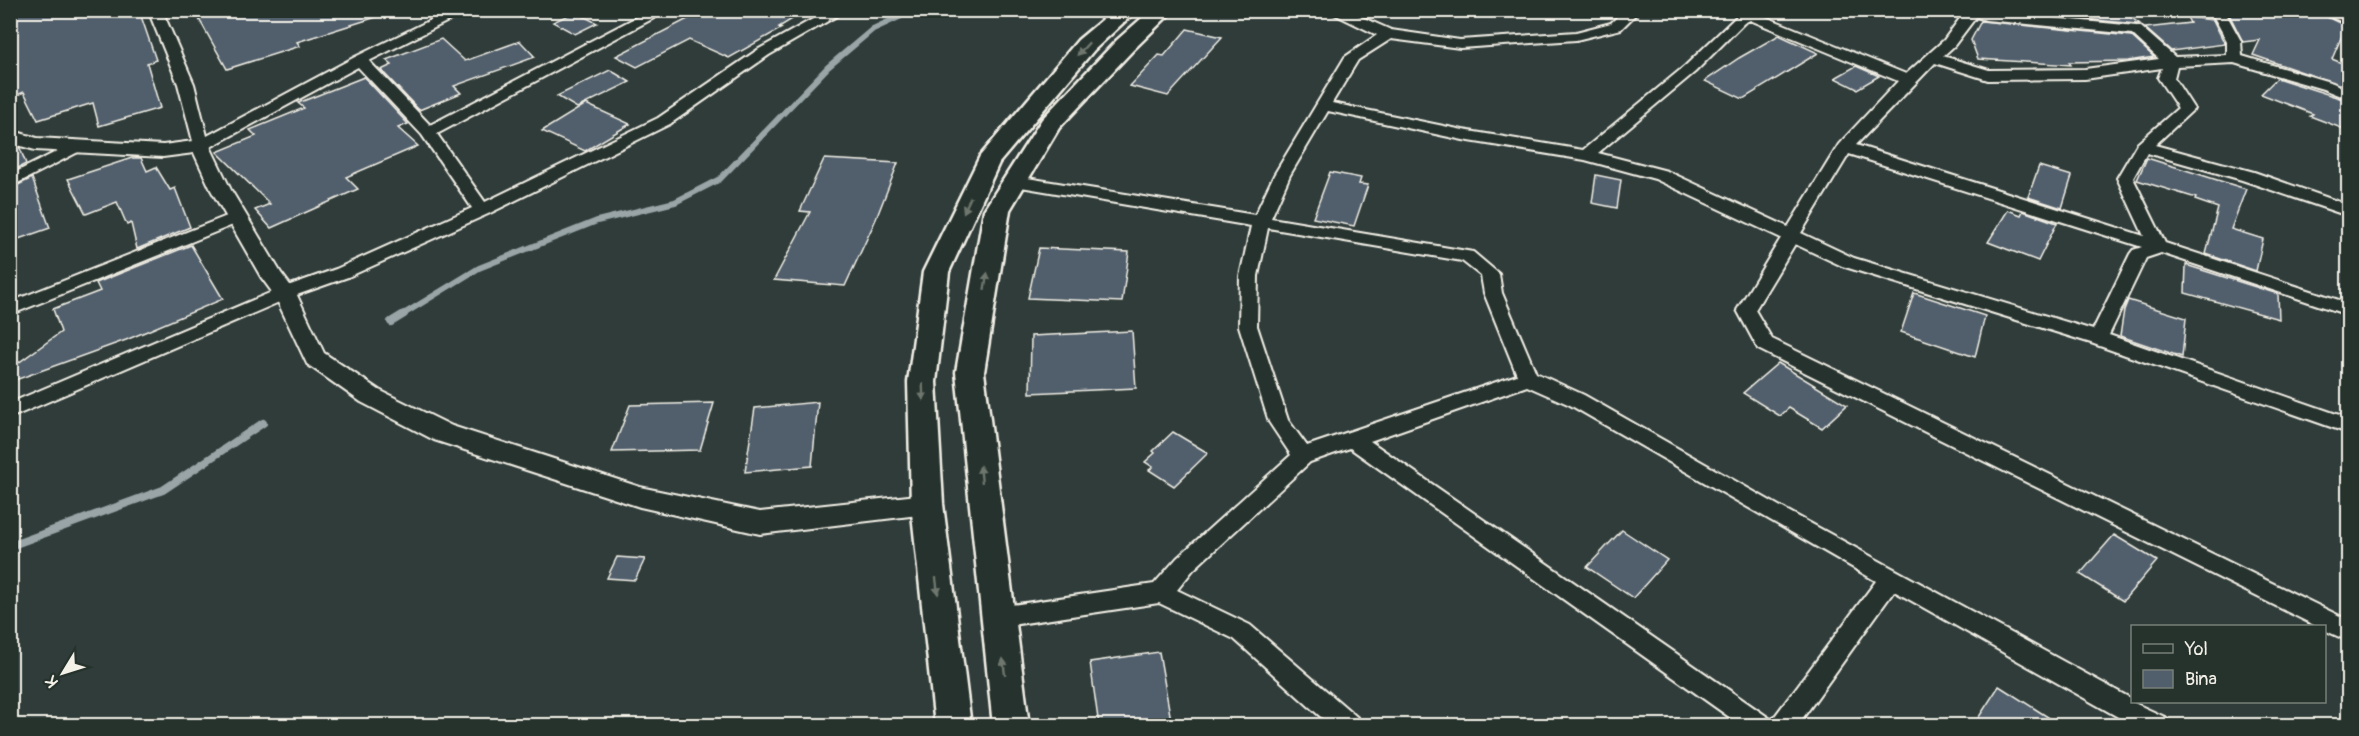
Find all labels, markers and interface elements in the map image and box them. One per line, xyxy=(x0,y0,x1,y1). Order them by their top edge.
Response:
one-way arrow xyxy=(1077,41,1090,56)
one-way arrow xyxy=(963,196,972,213)
one-way arrow xyxy=(981,271,990,290)
one-way arrow xyxy=(918,382,928,401)
one-way arrow xyxy=(977,464,986,483)
one-way arrow xyxy=(932,577,942,596)
legend xyxy=(2131,625,2326,703)
text: Yol xyxy=(2184,638,2208,661)
north arrow xyxy=(33,643,93,703)
one-way arrow xyxy=(999,658,1009,677)
text: Bina xyxy=(2185,668,2217,691)
text: K xyxy=(41,671,63,692)

